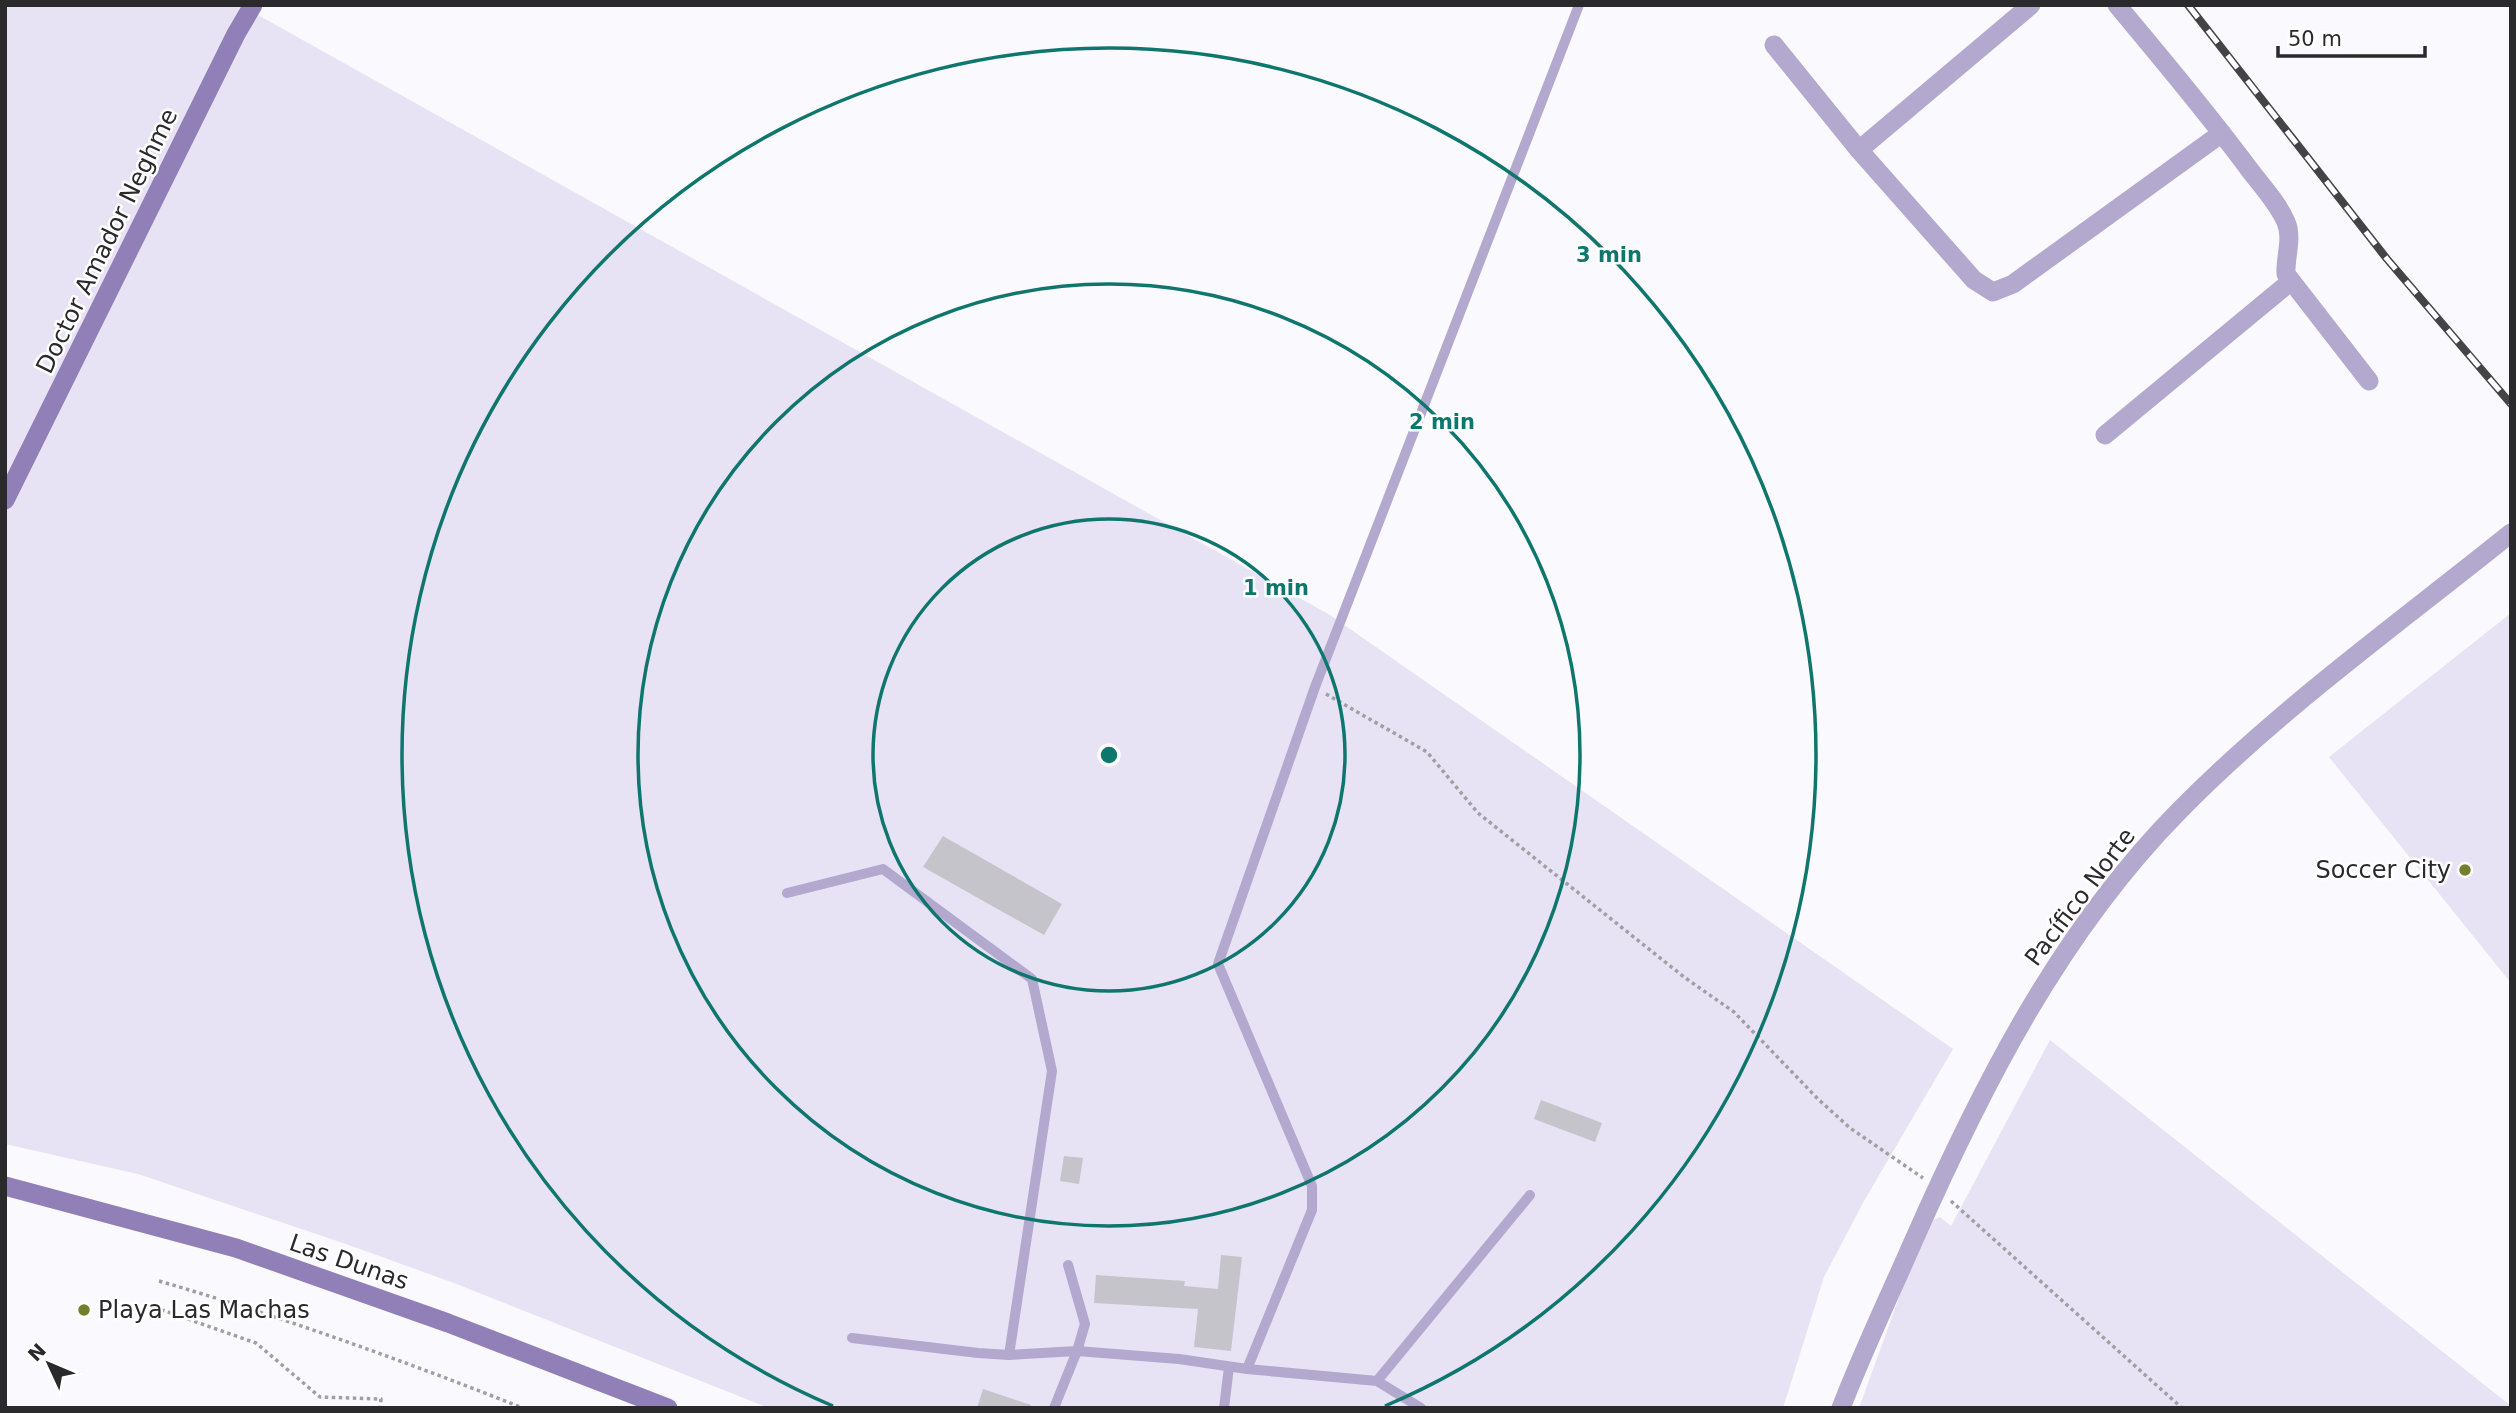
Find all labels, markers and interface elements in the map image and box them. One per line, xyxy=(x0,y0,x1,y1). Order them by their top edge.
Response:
scale bar xyxy=(2278,14,2425,58)
text: 50 m xyxy=(2288,27,2342,51)
street label: Doctor Amador Neghme xyxy=(31,104,183,378)
text: 3 min xyxy=(1576,243,1642,267)
text: 2 min xyxy=(1409,410,1475,434)
text: 1 min xyxy=(1243,576,1309,600)
centre of rings xyxy=(1097,743,1121,767)
street label: Pacífico Norte xyxy=(2019,823,2141,971)
place label: Soccer City xyxy=(2315,856,2451,884)
marker: Soccer City xyxy=(2457,862,2473,878)
street label: Las Dunas xyxy=(286,1229,412,1295)
place label: Playa Las Machas xyxy=(98,1296,310,1324)
marker: Playa Las Machas xyxy=(76,1302,92,1318)
north arrow xyxy=(14,1329,84,1399)
text: N xyxy=(23,1339,50,1366)

